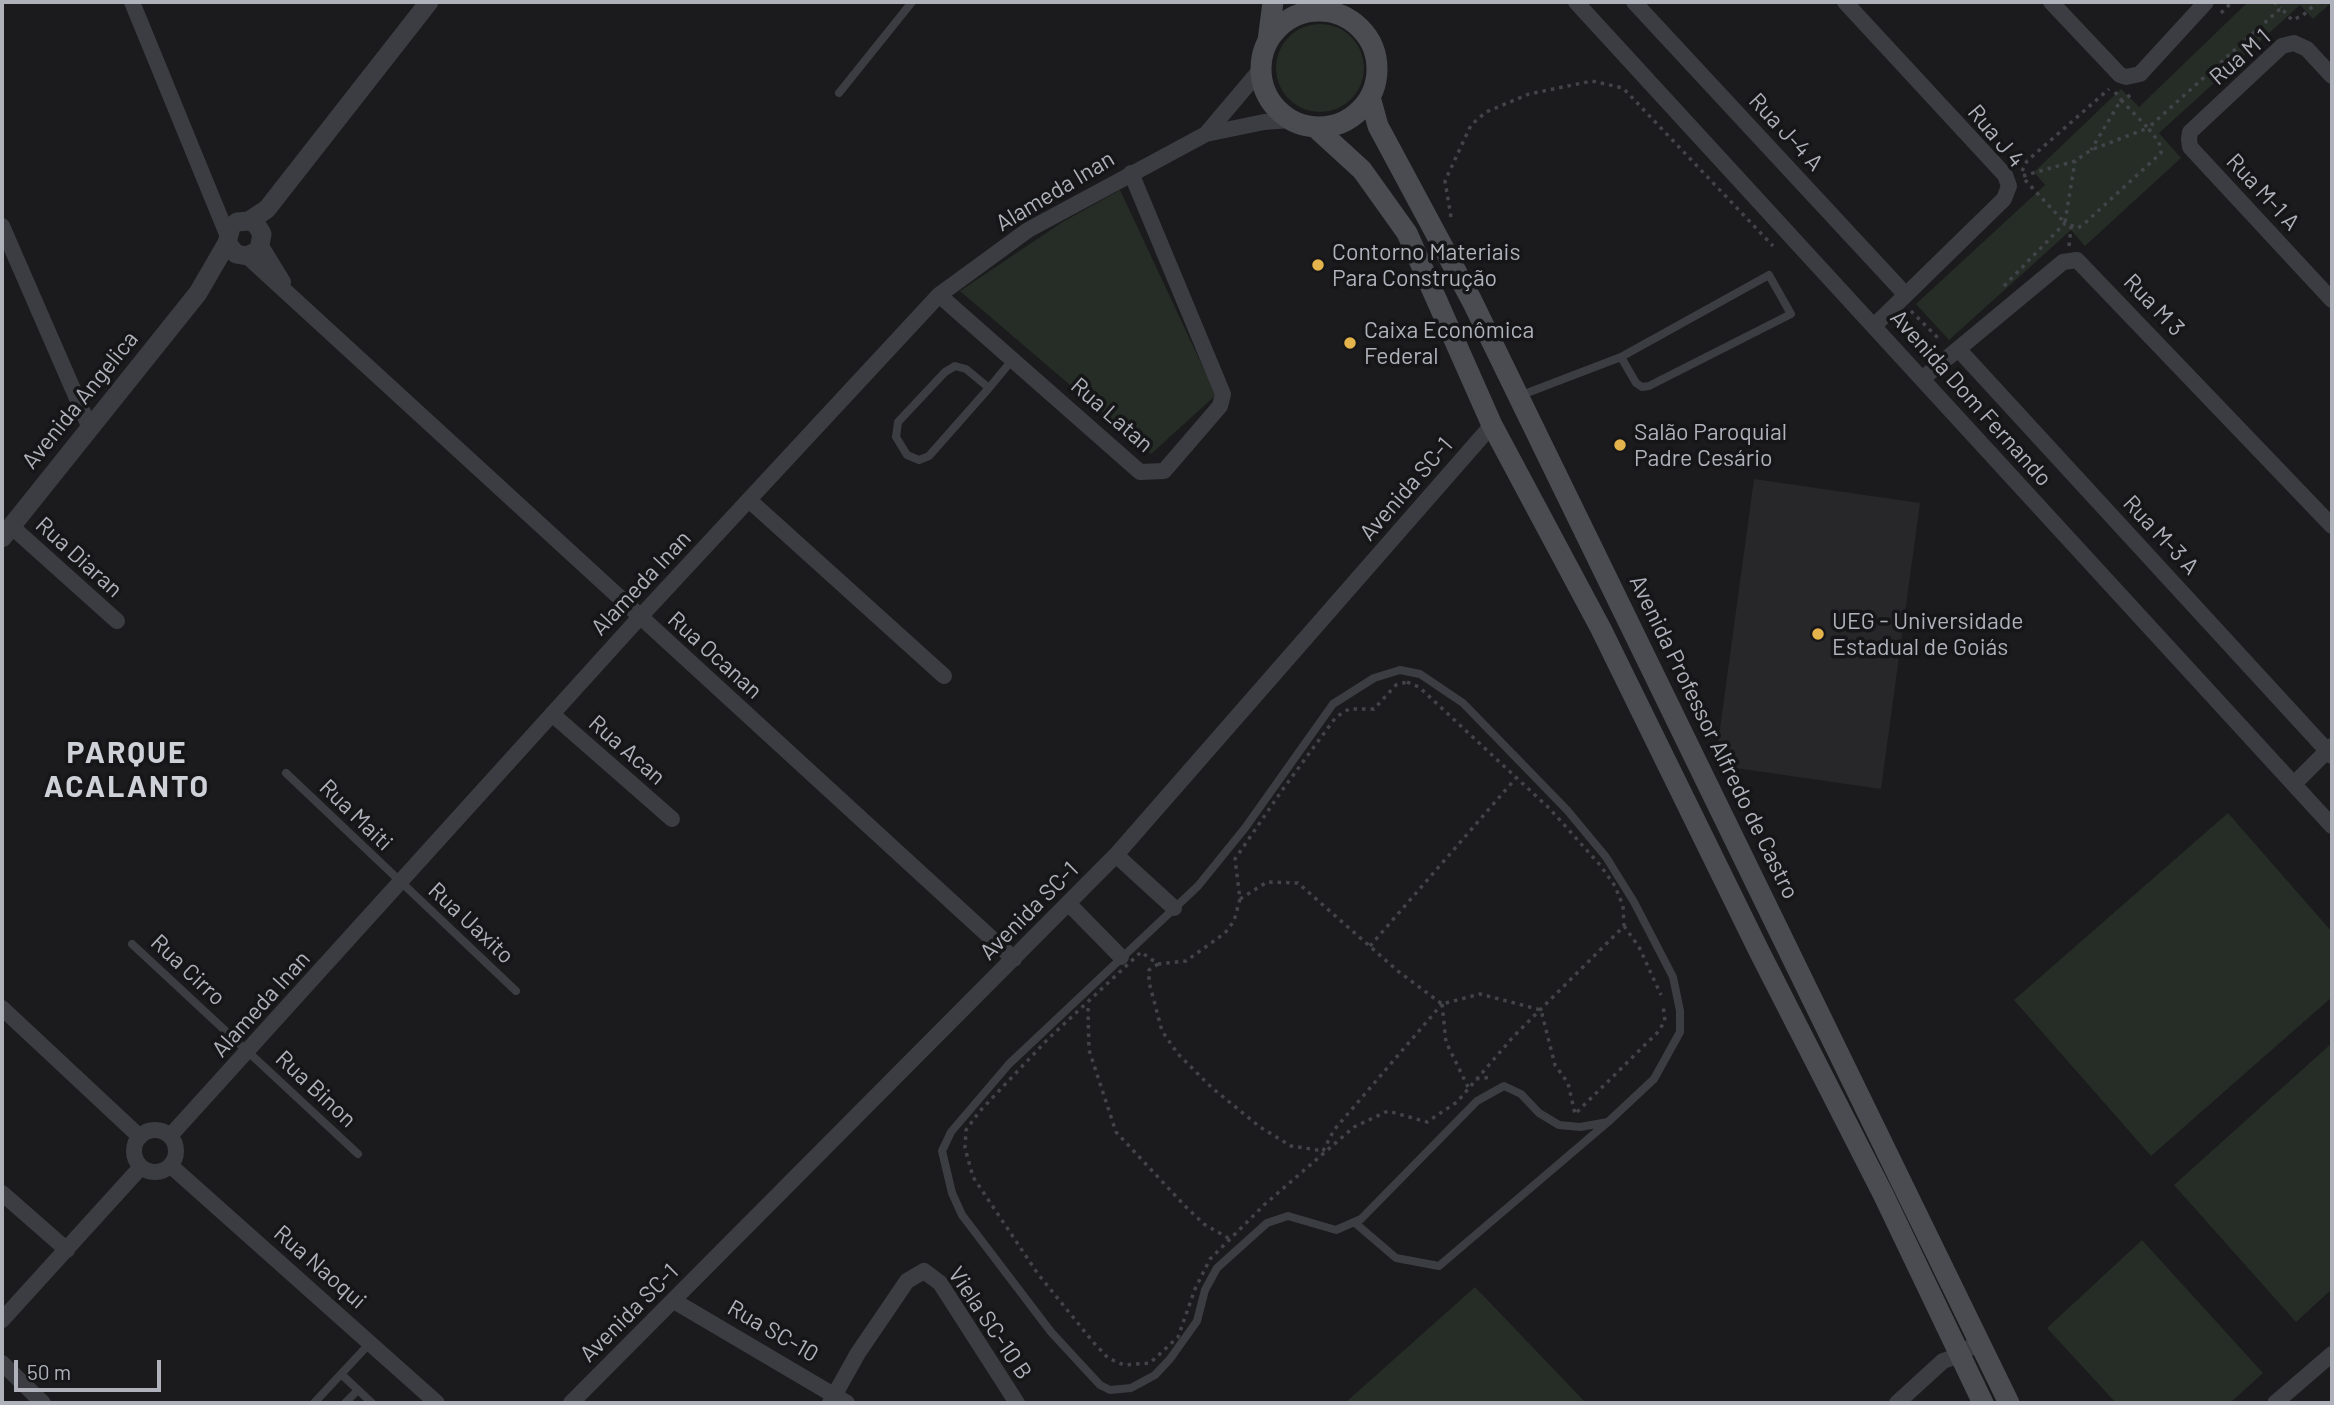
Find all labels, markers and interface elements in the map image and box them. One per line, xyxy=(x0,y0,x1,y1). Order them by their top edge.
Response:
street label: Rua M 1 xyxy=(2204,23,2276,91)
street label: Rua J-4 A xyxy=(1743,87,1829,177)
street label: Rua J 4 xyxy=(1962,99,2030,173)
street label: Alameda Inan xyxy=(991,145,1119,237)
street label: Rua M-1 A xyxy=(2221,148,2305,236)
place label: Contorno Materiais Para Construção xyxy=(1332,238,1520,292)
marker: Contorno Materiais Para Construção xyxy=(1310,257,1326,273)
street label: Rua M 3 xyxy=(2118,268,2190,342)
street label: Avenida Dom Fernando xyxy=(1884,304,2058,492)
place label: Caixa Econômica Federal xyxy=(1364,316,1534,370)
street label: Avenida Angelica xyxy=(16,326,144,474)
marker: Caixa Econômica Federal xyxy=(1342,335,1358,351)
street label: Rua Latan xyxy=(1065,372,1159,458)
place label: Salão Paroquial Padre Cesário xyxy=(1634,418,1787,472)
street label: Avenida SC-1 xyxy=(1354,432,1458,546)
marker: Salão Paroquial Padre Cesário xyxy=(1612,437,1628,453)
street label: Rua M-3 A xyxy=(2117,490,2205,580)
street label: Rua Diaran xyxy=(30,511,128,603)
street label: Alameda Inan xyxy=(585,525,697,641)
street label: Avenida Professor Alfredo de Castro xyxy=(1623,571,1805,903)
street label: Rua Ocanan xyxy=(662,606,768,704)
place label: UEG - Universidade Estadual de Goiás xyxy=(1832,607,2023,661)
marker: UEG - Universidade Estadual de Goiás xyxy=(1810,626,1826,642)
street label: Rua Acan xyxy=(583,709,671,791)
district label: PARQUE ACALANTO xyxy=(45,735,209,806)
street label: Rua Maiti xyxy=(314,773,398,857)
street label: Avenida SC-1 xyxy=(974,856,1084,966)
street label: Rua Uaxito xyxy=(423,876,519,970)
street label: Rua Cirro xyxy=(145,929,231,1011)
street label: Alameda Inan xyxy=(206,945,316,1063)
street label: Rua Binon xyxy=(270,1045,362,1133)
street label: Rua Naoqui xyxy=(268,1219,372,1315)
street label: Avenida SC-1 xyxy=(574,1258,684,1368)
street label: Viela SC-10 B xyxy=(942,1261,1038,1385)
street label: Rua SC-10 xyxy=(723,1294,823,1368)
scale bar xyxy=(18,1346,164,1390)
text: 50 m xyxy=(27,1359,71,1384)

